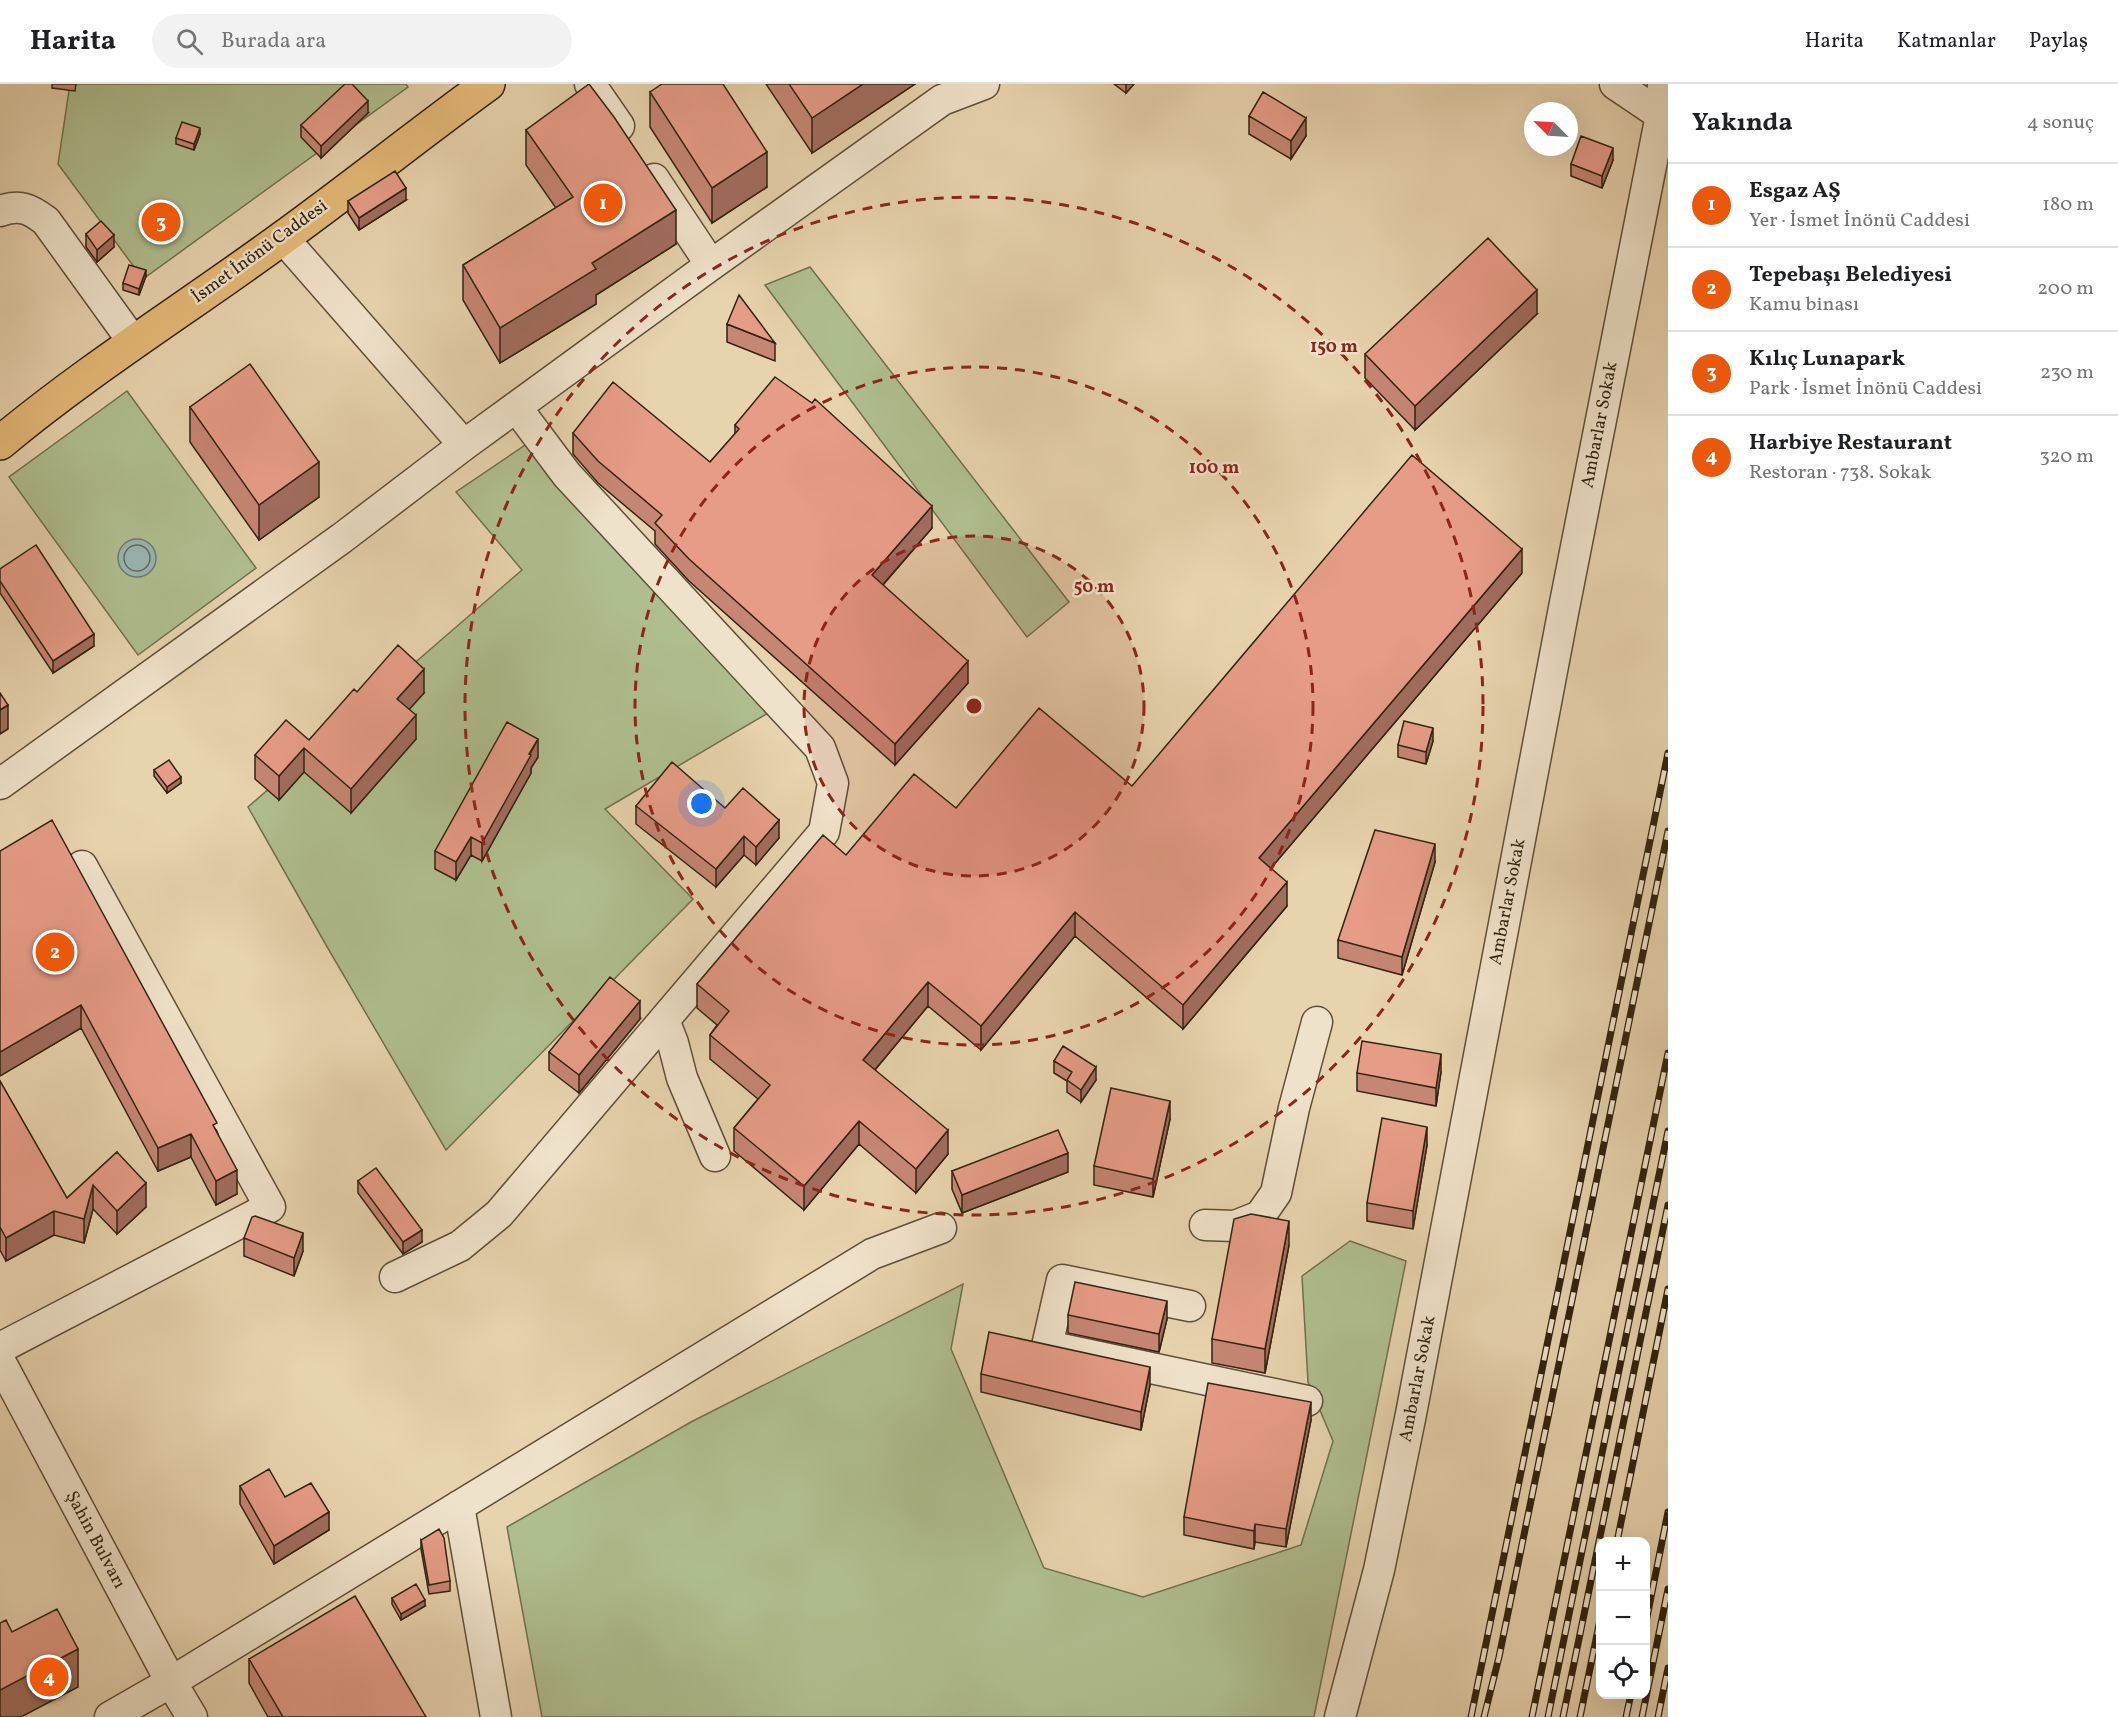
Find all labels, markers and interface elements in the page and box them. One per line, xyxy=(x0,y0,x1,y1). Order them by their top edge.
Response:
search box xyxy=(152,14,572,68)
text: Harita xyxy=(30,22,116,61)
icon: search xyxy=(173,25,206,58)
text: Burada ara xyxy=(221,26,326,57)
text: Harita xyxy=(1805,27,1864,56)
text: Katmanlar xyxy=(1897,27,1996,56)
text: Paylaş xyxy=(2029,27,2088,56)
north arrow xyxy=(1524,102,1578,156)
text: Yakında xyxy=(1692,105,1793,141)
text: 4 sonuç xyxy=(2027,109,2094,137)
text: Esgaz AŞ xyxy=(1749,176,1841,207)
pin: 1 xyxy=(584,180,622,226)
text: 1 xyxy=(1707,191,1716,219)
text: 180 m xyxy=(2042,191,2094,219)
street label: İsmet İnönü Caddesi xyxy=(187,194,333,310)
pin: 3 xyxy=(142,200,180,244)
text: Yer · İsmet İnönü Caddesi xyxy=(1749,207,1970,235)
text: Tepebaşı Belediyesi xyxy=(1749,260,1952,291)
text: 2 xyxy=(1706,275,1717,303)
text: 200 m xyxy=(2037,275,2094,303)
text: Kamu binası xyxy=(1749,291,1859,319)
text: 150 m xyxy=(1310,335,1358,360)
text: Kılıç Lunapark xyxy=(1749,344,1905,375)
street label: Ambarlar Sokak xyxy=(1575,359,1625,490)
text: 3 xyxy=(1706,359,1717,387)
text: 230 m xyxy=(2040,359,2094,387)
text: Park · İsmet İnönü Caddesi xyxy=(1749,375,1982,403)
text: Harbiye Restaurant xyxy=(1749,428,1952,459)
text: 4 xyxy=(1705,443,1718,471)
text: 320 m xyxy=(2039,443,2094,471)
text: 100 m xyxy=(1189,456,1239,481)
text: Restoran · 738. Sokak xyxy=(1749,459,1931,487)
text: 50 m xyxy=(1074,575,1114,600)
centre of rings xyxy=(964,696,984,716)
your location xyxy=(687,789,716,818)
street label: Ambarlar Sokak xyxy=(1483,836,1533,967)
pin: 2 xyxy=(36,930,74,974)
street label: Ambarlar Sokak xyxy=(1393,1313,1443,1444)
street label: Şahin Bulvarı xyxy=(59,1487,131,1593)
map controls xyxy=(1596,1537,1650,1699)
button: + xyxy=(1596,1537,1650,1591)
button: − xyxy=(1596,1591,1650,1645)
button: locate xyxy=(1596,1645,1650,1699)
pin: 4 xyxy=(29,1654,68,1700)

